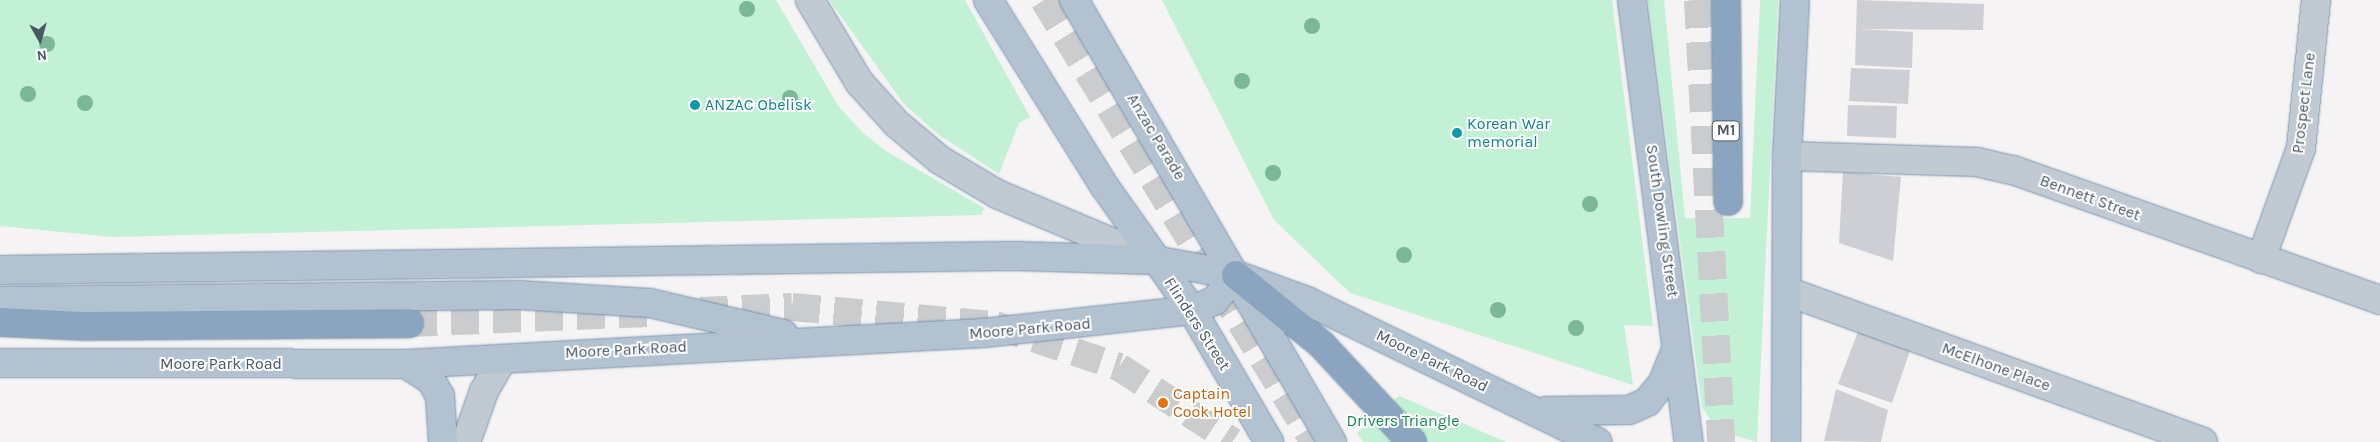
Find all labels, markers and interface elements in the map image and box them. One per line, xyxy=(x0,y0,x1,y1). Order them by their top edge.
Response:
north arrow xyxy=(15,15,65,65)
text: N xyxy=(36,46,48,64)
street label: Prospect Lane xyxy=(2288,51,2320,155)
street label: Anzac Parade xyxy=(1123,90,1189,184)
place label: ANZAC Obelisk xyxy=(705,95,812,115)
marker: ANZAC Obelisk xyxy=(689,99,701,111)
place label: Korean War memorial xyxy=(1467,114,1550,152)
road number: M1 xyxy=(1711,118,1741,144)
marker: Korean War memorial xyxy=(1451,127,1463,139)
street label: South Dowling Street xyxy=(1642,143,1682,299)
street label: Bennett Street xyxy=(2037,171,2143,225)
street label: Flinders Street xyxy=(1160,274,1234,374)
street label: Moore Park Road xyxy=(968,314,1092,344)
street label: Moore Park Road xyxy=(1373,326,1491,396)
street label: Moore Park Road xyxy=(565,337,687,363)
street label: McElhone Place xyxy=(1939,338,2053,396)
street label: Moore Park Road xyxy=(160,354,282,374)
place label: Captain Cook Hotel xyxy=(1173,384,1251,422)
marker: Captain Cook Hotel xyxy=(1157,397,1169,409)
park label: Drivers Triangle xyxy=(1347,411,1459,431)

